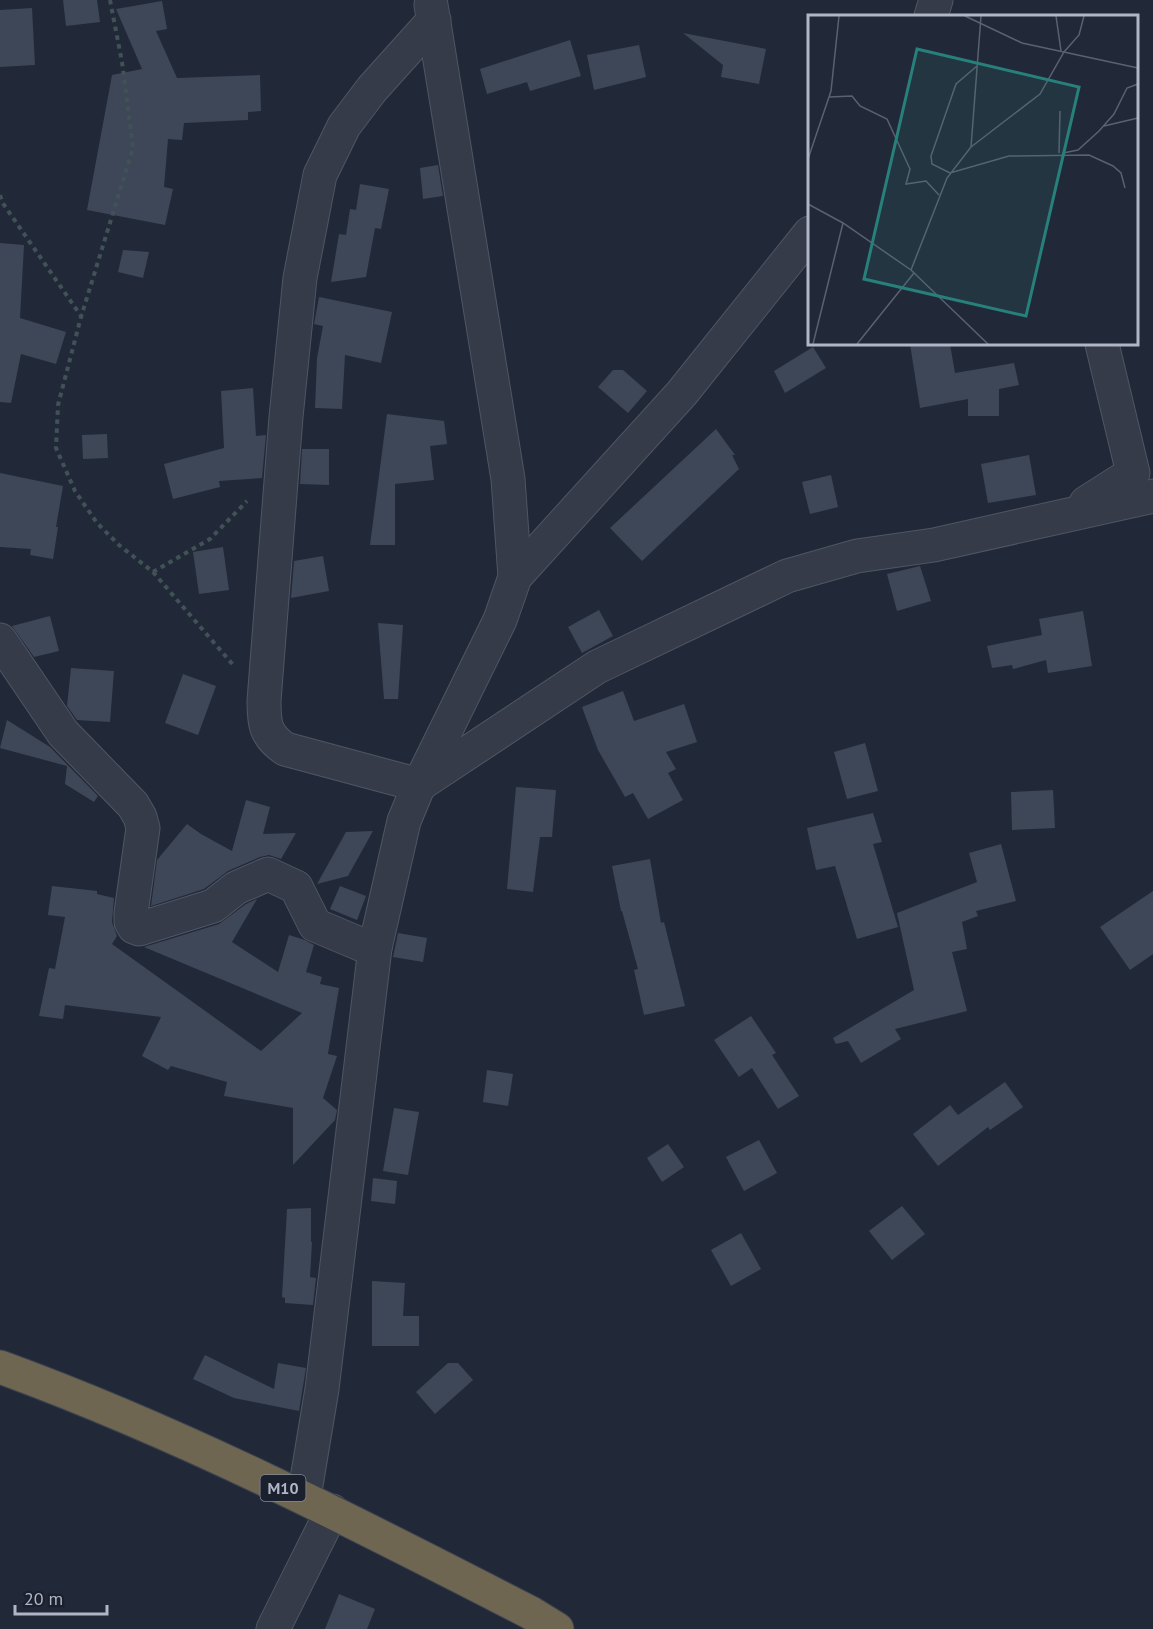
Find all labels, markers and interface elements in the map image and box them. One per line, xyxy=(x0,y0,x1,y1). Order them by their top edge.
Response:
inset map xyxy=(808,15,1138,345)
road number: M10 xyxy=(260,1475,306,1501)
scale bar xyxy=(15,1578,106,1616)
text: 20 m xyxy=(24,1587,63,1610)

